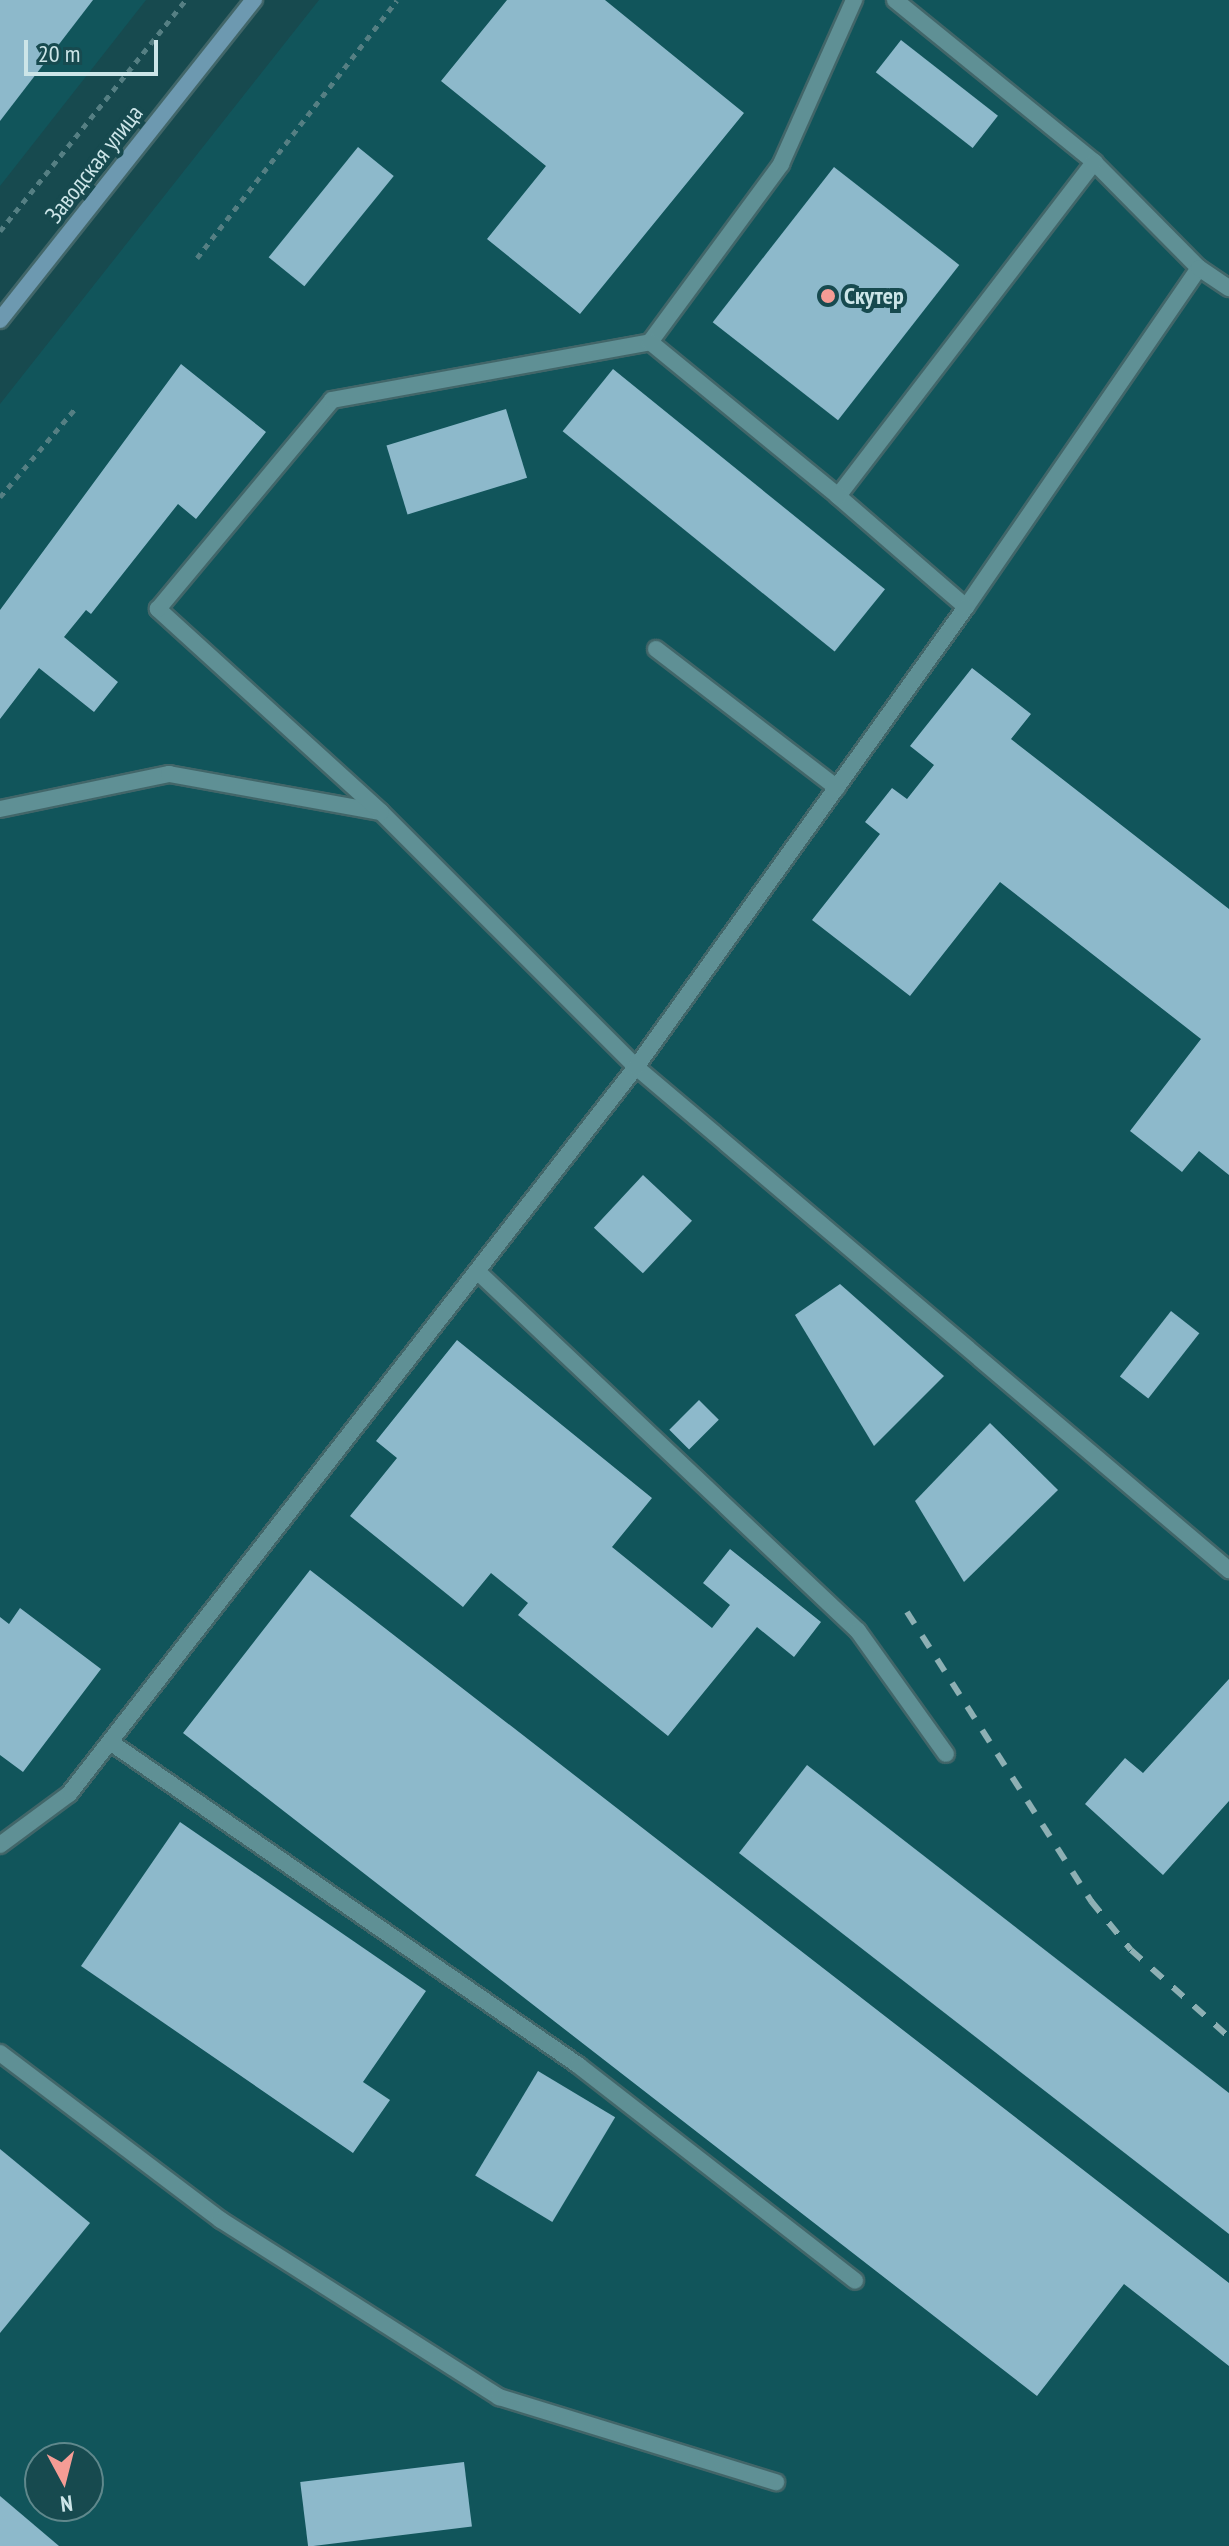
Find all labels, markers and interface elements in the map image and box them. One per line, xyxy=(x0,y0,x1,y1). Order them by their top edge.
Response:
scale bar xyxy=(28,24,162,74)
text: 20 m xyxy=(38,38,80,69)
street label: Заводская улица xyxy=(39,99,149,229)
place label: Скутер xyxy=(844,282,904,310)
marker: Скутер xyxy=(819,287,837,305)
north arrow xyxy=(24,2442,104,2522)
text: N xyxy=(59,2489,74,2518)

